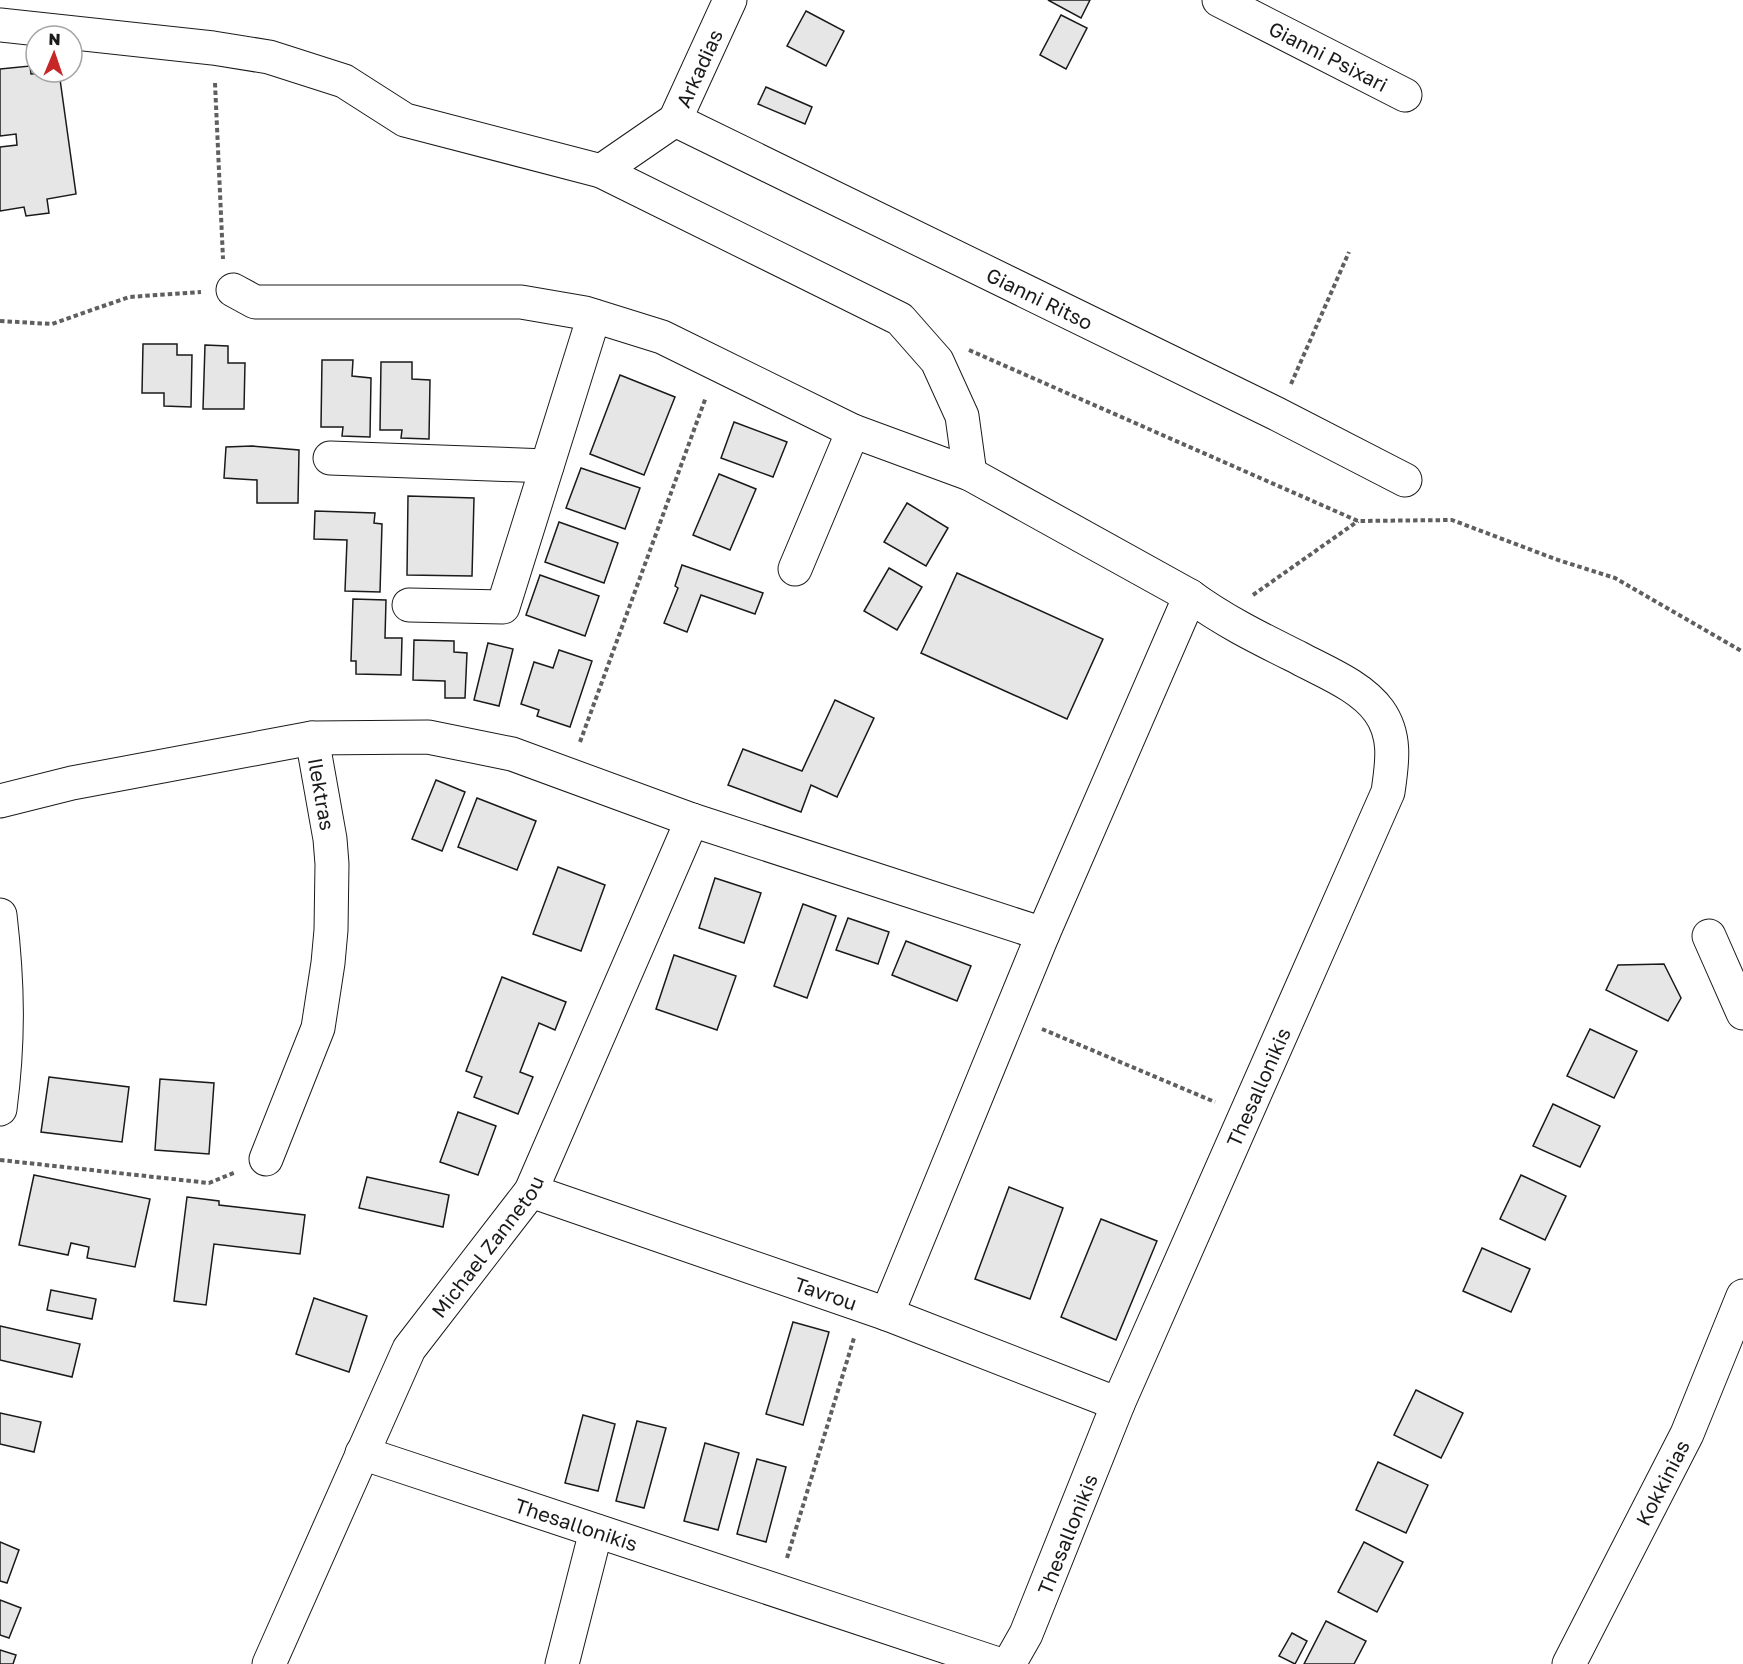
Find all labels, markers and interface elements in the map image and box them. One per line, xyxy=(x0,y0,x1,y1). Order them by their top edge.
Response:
street label: Gianni Psixari xyxy=(1265,16,1392,96)
north arrow xyxy=(24,24,84,84)
street label: Arkadias xyxy=(671,25,727,111)
text: N xyxy=(48,29,61,49)
street label: Gianni Ritso xyxy=(983,262,1097,334)
street label: Ilektras xyxy=(304,756,340,832)
street label: Thesallonikis xyxy=(1221,1024,1295,1150)
street label: Michael Zannetou xyxy=(426,1172,548,1322)
street label: Tavrou xyxy=(792,1271,860,1315)
street label: Kokkinias xyxy=(1630,1436,1694,1529)
street label: Thesallonikis xyxy=(1032,1470,1102,1598)
street label: Thesallonikis xyxy=(512,1493,641,1556)

